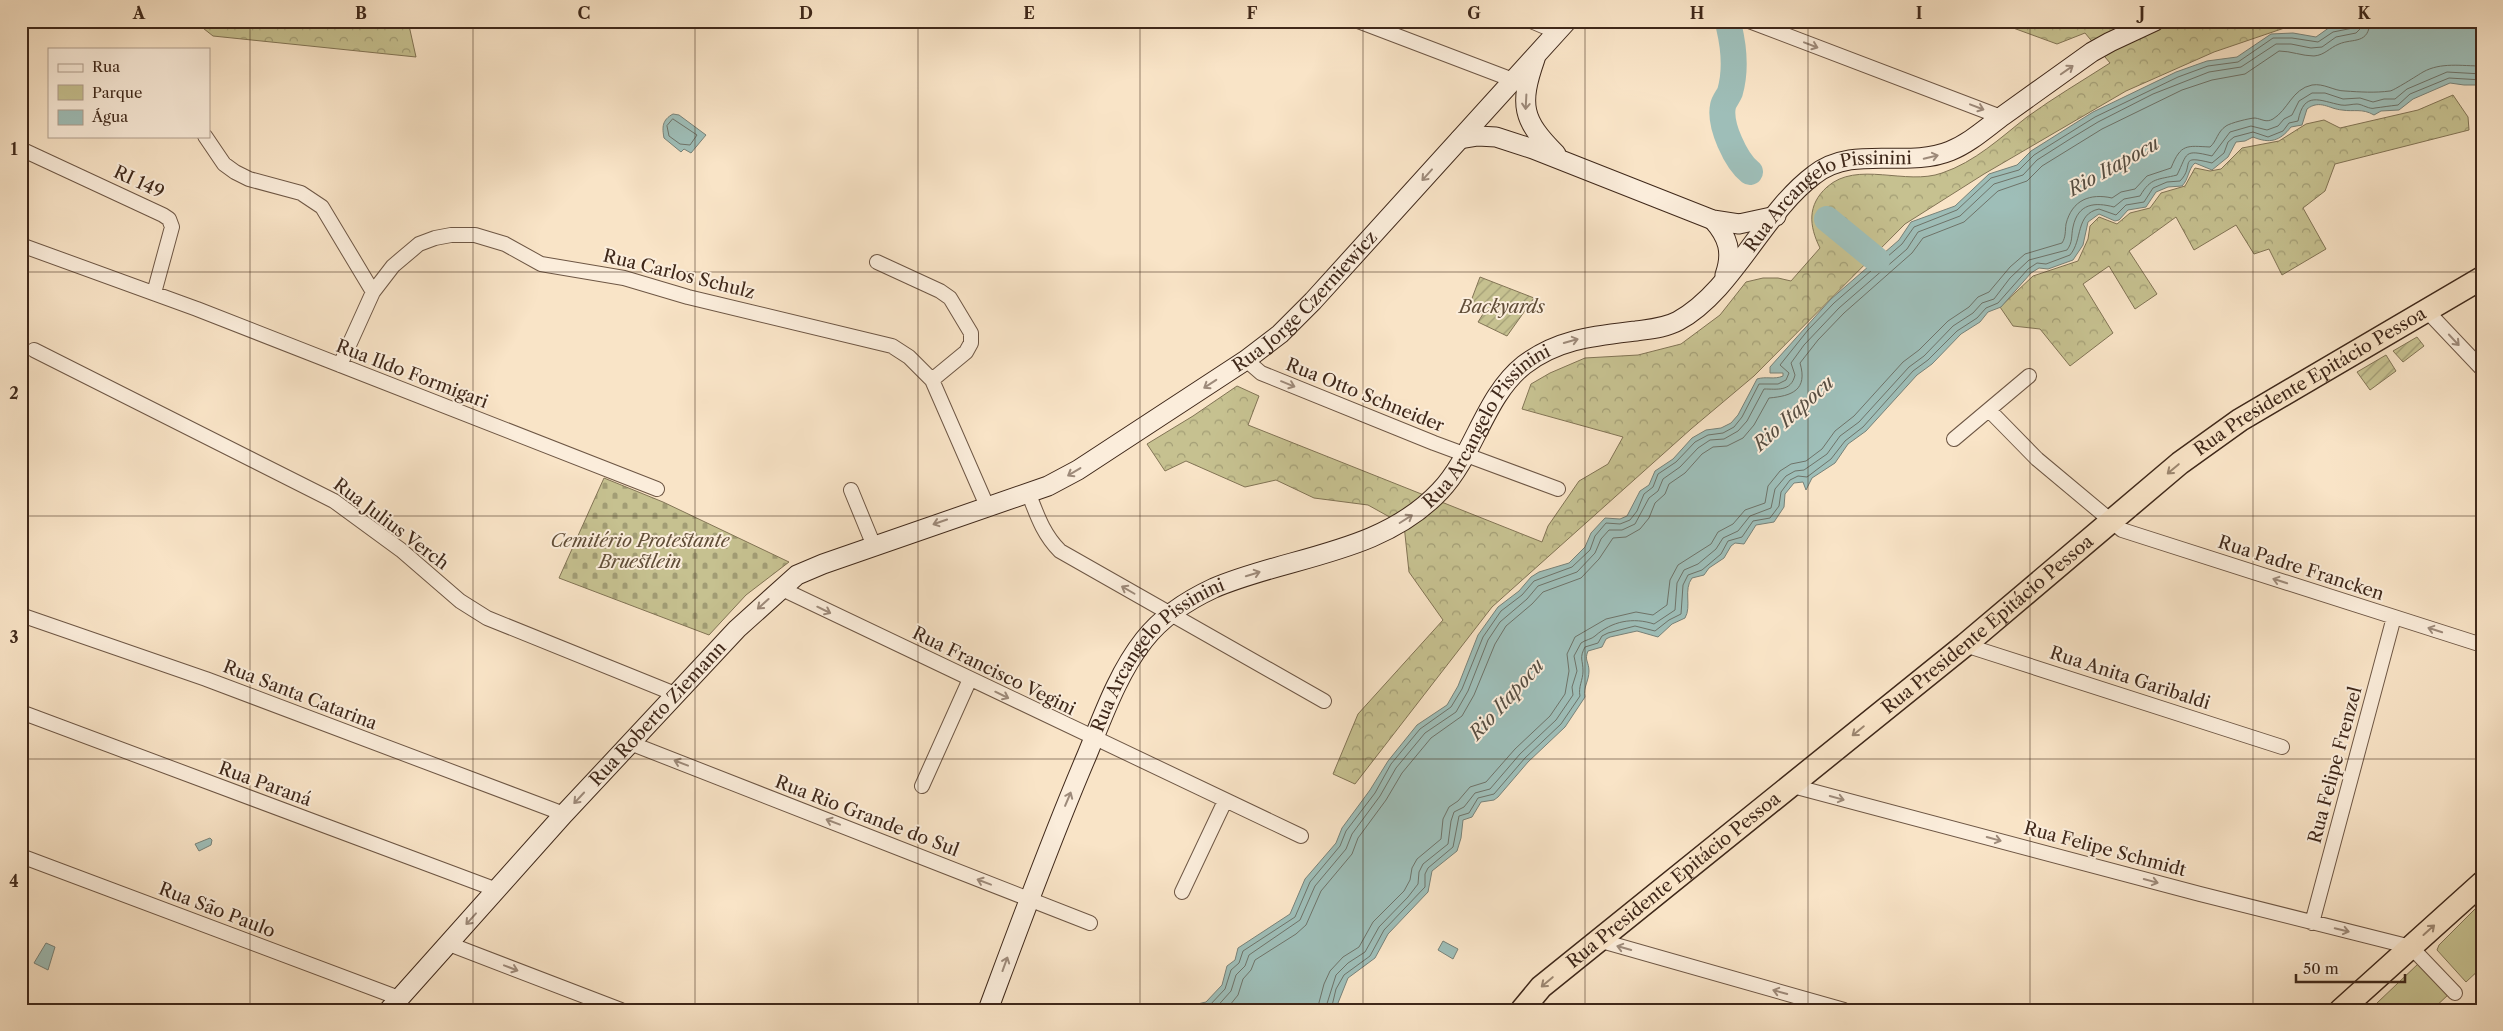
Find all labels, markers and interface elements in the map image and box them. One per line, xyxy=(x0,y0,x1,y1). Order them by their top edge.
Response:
text: A xyxy=(132,3,146,23)
text: B xyxy=(355,3,367,23)
text: C xyxy=(578,3,590,23)
text: D xyxy=(799,3,813,23)
text: E xyxy=(1023,3,1035,23)
text: F xyxy=(1247,3,1258,23)
text: G xyxy=(1467,3,1481,23)
text: H xyxy=(1690,3,1704,23)
text: I xyxy=(1916,3,1923,23)
text: J xyxy=(2136,3,2145,23)
text: K xyxy=(2358,3,2372,23)
one-way arrow xyxy=(1803,41,1819,50)
legend xyxy=(48,48,210,138)
text: Rua xyxy=(92,57,120,76)
one-way arrow xyxy=(2060,65,2074,75)
text: Parque xyxy=(92,83,142,102)
one-way arrow xyxy=(1522,94,1531,110)
one-way arrow xyxy=(1969,103,1984,112)
text: Água xyxy=(91,107,128,126)
water label: Rio Itapocu xyxy=(2062,132,2164,202)
text: 1 xyxy=(10,139,18,159)
street label: Rua Arcangelo Pissinini xyxy=(1739,147,1913,256)
one-way arrow xyxy=(1922,152,1938,161)
street label: RI 149 xyxy=(110,161,168,203)
one-way arrow xyxy=(1422,168,1434,181)
street label: Rua Jorge Czerniewicz xyxy=(1228,227,1382,377)
street label: Rua Carlos Schulz xyxy=(601,245,757,303)
park label: Backyards xyxy=(1457,296,1545,318)
street label: Rua Presidente Epitácio Pessoa xyxy=(2190,302,2431,460)
one-way arrow xyxy=(2448,334,2460,347)
street label: Rua Ildo Formigari xyxy=(333,335,492,413)
one-way arrow xyxy=(1562,335,1578,345)
street label: Rua Arcangelo Pissinini xyxy=(1418,340,1554,513)
street label: Rua Otto Schneider xyxy=(1283,353,1448,437)
water label: Rio Itapocu xyxy=(1747,371,1839,457)
one-way arrow xyxy=(1204,379,1218,389)
one-way arrow xyxy=(1280,380,1295,389)
text: 2 xyxy=(9,383,19,403)
one-way arrow xyxy=(2166,463,2179,475)
one-way arrow xyxy=(1067,467,1081,477)
street label: Rua Julius Verch xyxy=(329,473,453,575)
one-way arrow xyxy=(1398,514,1412,524)
one-way arrow xyxy=(933,518,949,528)
park label: Cemitério Protestante Bruestlein xyxy=(551,530,731,573)
street label: Rua Presidente Epitácio Pessoa xyxy=(1877,530,2098,719)
street label: Rua Padre Francken xyxy=(2215,531,2387,605)
one-way arrow xyxy=(1245,568,1261,578)
street label: Rua Arcangelo Pissinini xyxy=(1086,574,1228,735)
one-way arrow xyxy=(2273,576,2289,586)
one-way arrow xyxy=(1121,585,1136,595)
one-way arrow xyxy=(757,598,770,610)
one-way arrow xyxy=(816,606,831,615)
street label: Rua Francisco Vegini xyxy=(909,622,1080,720)
one-way arrow xyxy=(2428,625,2444,635)
text: 3 xyxy=(9,627,19,647)
street label: Rua Roberto Ziemann xyxy=(585,637,731,791)
street label: Rua Anita Garibaldi xyxy=(2047,642,2213,714)
water label: Rio Itapocu xyxy=(1463,654,1549,746)
street label: Rua Santa Catarina xyxy=(220,655,381,735)
street label: Rua Felipe Frenzel xyxy=(2304,684,2366,846)
one-way arrow xyxy=(995,690,1010,700)
one-way arrow xyxy=(1851,725,1864,736)
street label: Rua Paraná xyxy=(216,757,315,811)
one-way arrow xyxy=(674,758,690,767)
street label: Rua Rio Grande do Sul xyxy=(772,771,962,861)
street label: Rua Presidente Epitácio Pessoa xyxy=(1562,787,1785,973)
one-way arrow xyxy=(573,792,585,804)
one-way arrow xyxy=(1064,792,1074,807)
one-way arrow xyxy=(1828,794,1844,803)
one-way arrow xyxy=(825,817,841,826)
street label: Rua Felipe Schmidt xyxy=(2021,817,2189,881)
one-way arrow xyxy=(1985,835,2001,845)
text: 4 xyxy=(9,871,19,891)
one-way arrow xyxy=(977,876,992,886)
one-way arrow xyxy=(2142,877,2158,886)
street label: Rua São Paulo xyxy=(156,878,278,942)
one-way arrow xyxy=(465,913,477,926)
one-way arrow xyxy=(2423,924,2436,936)
one-way arrow xyxy=(2334,926,2350,935)
one-way arrow xyxy=(1616,942,1632,952)
scale bar xyxy=(2296,951,2404,983)
one-way arrow xyxy=(1001,957,1010,972)
text: 50 m xyxy=(2303,959,2339,978)
one-way arrow xyxy=(503,964,518,973)
one-way arrow xyxy=(1541,977,1554,988)
one-way arrow xyxy=(1773,986,1789,996)

